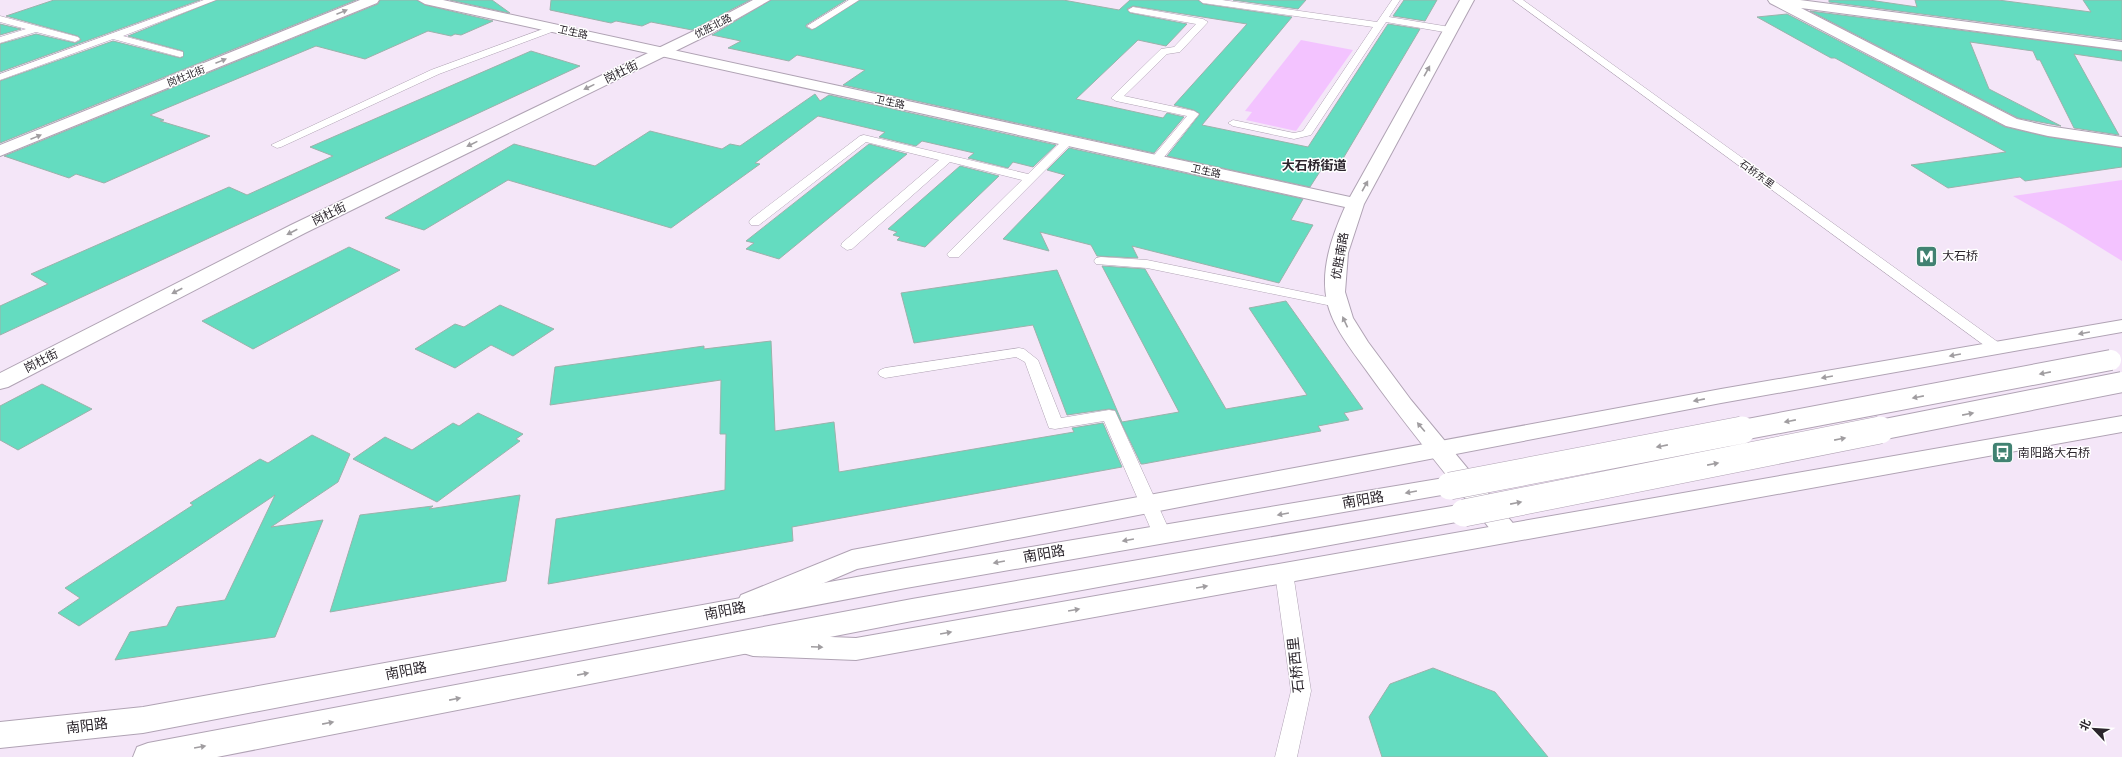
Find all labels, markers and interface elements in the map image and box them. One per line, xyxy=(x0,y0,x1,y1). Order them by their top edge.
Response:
one-way arrow xyxy=(336,9,348,15)
street label: 优胜北路 xyxy=(693,12,733,40)
street label: 卫生路 xyxy=(557,24,589,40)
one-way arrow xyxy=(216,58,228,64)
street label: 岗杜街 xyxy=(602,58,640,86)
street label: 岗杜北街 xyxy=(165,63,207,89)
one-way arrow xyxy=(1424,66,1431,77)
one-way arrow xyxy=(583,84,595,90)
street label: 卫生路 xyxy=(874,94,906,110)
one-way arrow xyxy=(31,133,43,139)
one-way arrow xyxy=(466,141,478,147)
district label: 大石桥街道 xyxy=(1281,158,1347,173)
street label: 石桥东里 xyxy=(1738,158,1776,190)
street label: 卫生路 xyxy=(1190,163,1222,179)
one-way arrow xyxy=(1362,180,1368,191)
street label: 岗杜街 xyxy=(310,200,348,228)
one-way arrow xyxy=(287,229,298,235)
street label: 优胜南路 xyxy=(1329,231,1351,281)
metro station icon: 大石桥 xyxy=(1914,243,1940,269)
place label: 大石桥 xyxy=(1942,249,1978,263)
one-way arrow xyxy=(171,288,182,294)
one-way arrow xyxy=(1342,316,1348,328)
one-way arrow xyxy=(2077,330,2090,336)
street label: 岗杜街 xyxy=(22,347,60,375)
one-way arrow xyxy=(1949,352,1962,358)
one-way arrow xyxy=(2039,370,2051,376)
one-way arrow xyxy=(1821,374,1834,380)
one-way arrow xyxy=(1912,395,1924,401)
one-way arrow xyxy=(1693,397,1706,403)
one-way arrow xyxy=(1962,410,1974,416)
one-way arrow xyxy=(1784,419,1796,425)
one-way arrow xyxy=(1416,422,1425,433)
one-way arrow xyxy=(1834,435,1846,441)
bus stop icon: 南阳路大石桥 xyxy=(1989,440,2015,466)
one-way arrow xyxy=(1656,443,1668,449)
place label: 南阳路大石桥 xyxy=(2018,446,2090,460)
one-way arrow xyxy=(1707,461,1719,467)
street label: 南阳路 xyxy=(1341,489,1385,511)
one-way arrow xyxy=(1405,489,1418,495)
one-way arrow xyxy=(1510,499,1523,505)
one-way arrow xyxy=(1277,511,1289,517)
one-way arrow xyxy=(1121,537,1134,543)
street label: 南阳路 xyxy=(1022,543,1066,565)
one-way arrow xyxy=(993,559,1005,565)
one-way arrow xyxy=(1196,584,1208,590)
street label: 南阳路 xyxy=(703,600,747,622)
one-way arrow xyxy=(1068,607,1080,613)
one-way arrow xyxy=(940,629,952,635)
street label: 石桥西里 xyxy=(1286,636,1306,694)
one-way arrow xyxy=(811,644,824,650)
street label: 南阳路 xyxy=(384,660,428,682)
one-way arrow xyxy=(577,671,589,677)
one-way arrow xyxy=(449,695,461,701)
north arrow xyxy=(2074,709,2114,749)
street label: 南阳路 xyxy=(65,716,109,736)
text: 北 xyxy=(2077,717,2093,732)
one-way arrow xyxy=(321,720,334,726)
one-way arrow xyxy=(194,744,206,750)

